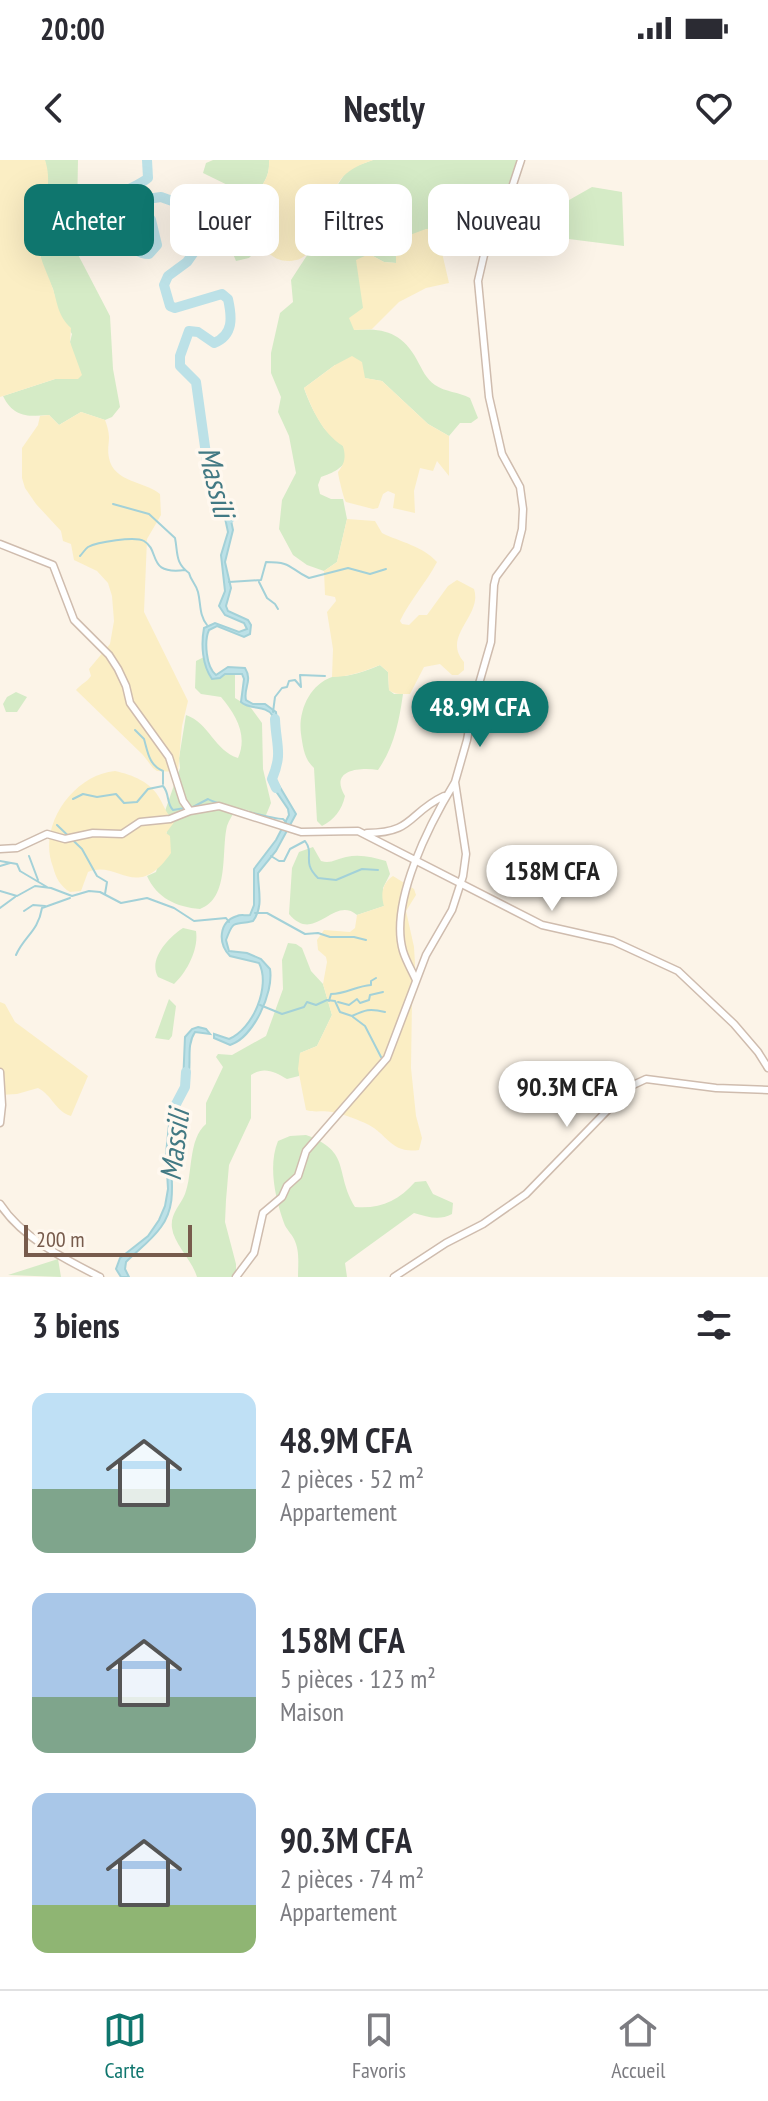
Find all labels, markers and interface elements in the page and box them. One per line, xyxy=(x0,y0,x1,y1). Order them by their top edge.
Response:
text: 20:00 xyxy=(40,9,105,48)
text: Nestly xyxy=(343,85,425,132)
icon: back xyxy=(32,86,76,130)
icon: heart xyxy=(692,86,736,130)
chip: Acheter xyxy=(24,184,154,256)
chip: Louer xyxy=(170,184,279,256)
chip: Filtres xyxy=(295,184,412,256)
chip: Nouveau xyxy=(428,184,569,256)
water label: Massili xyxy=(190,442,246,524)
pin: 48.9M CFA xyxy=(388,681,572,749)
text: 48.9M CFA xyxy=(430,690,530,723)
pin: 158M CFA xyxy=(469,845,635,913)
text: 158M CFA xyxy=(504,854,600,887)
pin: 90.3M CFA xyxy=(475,1061,659,1129)
text: 90.3M CFA xyxy=(517,1070,617,1103)
water label: Massili xyxy=(150,1104,198,1183)
scale bar xyxy=(24,1221,192,1257)
text: 200 m xyxy=(36,1225,85,1253)
text: 3 biens xyxy=(32,1303,120,1347)
icon: filters xyxy=(692,1303,736,1347)
text: 48.9M CFA xyxy=(280,1418,412,1462)
icon: home xyxy=(96,1425,192,1521)
text: 2 pièces · 52 m² xyxy=(280,1462,424,1495)
text: Appartement xyxy=(280,1495,397,1528)
text: 158M CFA xyxy=(280,1618,405,1662)
icon: home xyxy=(96,1625,192,1721)
text: 5 pièces · 123 m² xyxy=(280,1662,436,1695)
text: Maison xyxy=(280,1695,344,1728)
text: 90.3M CFA xyxy=(280,1818,412,1862)
icon: home xyxy=(96,1825,192,1921)
text: 2 pièces · 74 m² xyxy=(280,1862,424,1895)
text: Appartement xyxy=(280,1895,397,1928)
tab: Carte xyxy=(103,2008,147,2084)
tab: Favoris xyxy=(352,2008,406,2084)
tab: Accueil xyxy=(611,2008,665,2084)

